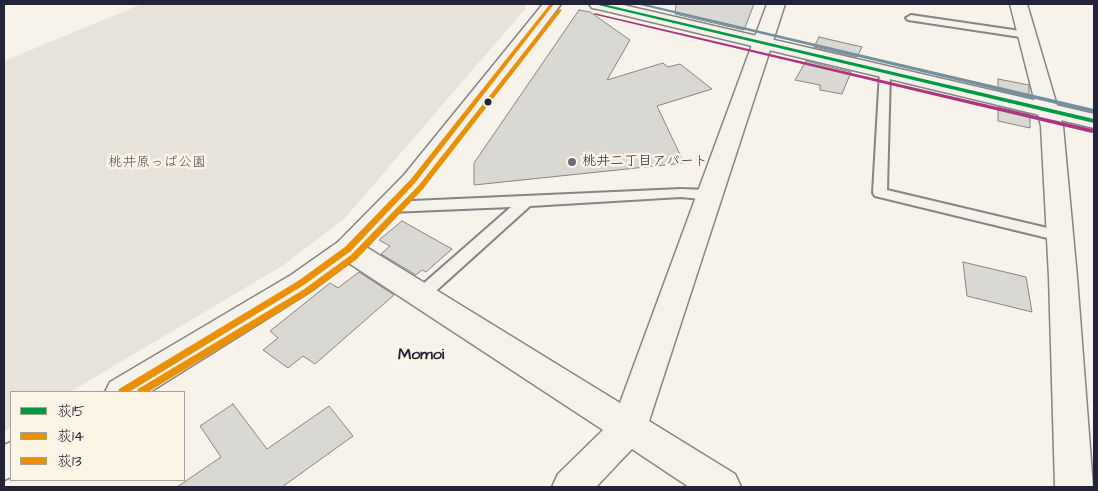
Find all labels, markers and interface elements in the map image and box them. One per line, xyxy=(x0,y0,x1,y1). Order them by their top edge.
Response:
unlabelled marker xyxy=(483,97,493,107)
place label: 桃井二丁目アパート xyxy=(582,154,708,170)
park label: 桃井原っぱ公園 xyxy=(108,155,206,171)
marker: 桃井二丁目アパート xyxy=(566,156,578,168)
district label: Momoi xyxy=(398,346,444,366)
legend xyxy=(10,391,185,481)
text: 荻15 xyxy=(57,401,85,422)
text: 荻14 xyxy=(57,426,84,447)
text: 荻13 xyxy=(57,451,82,472)

